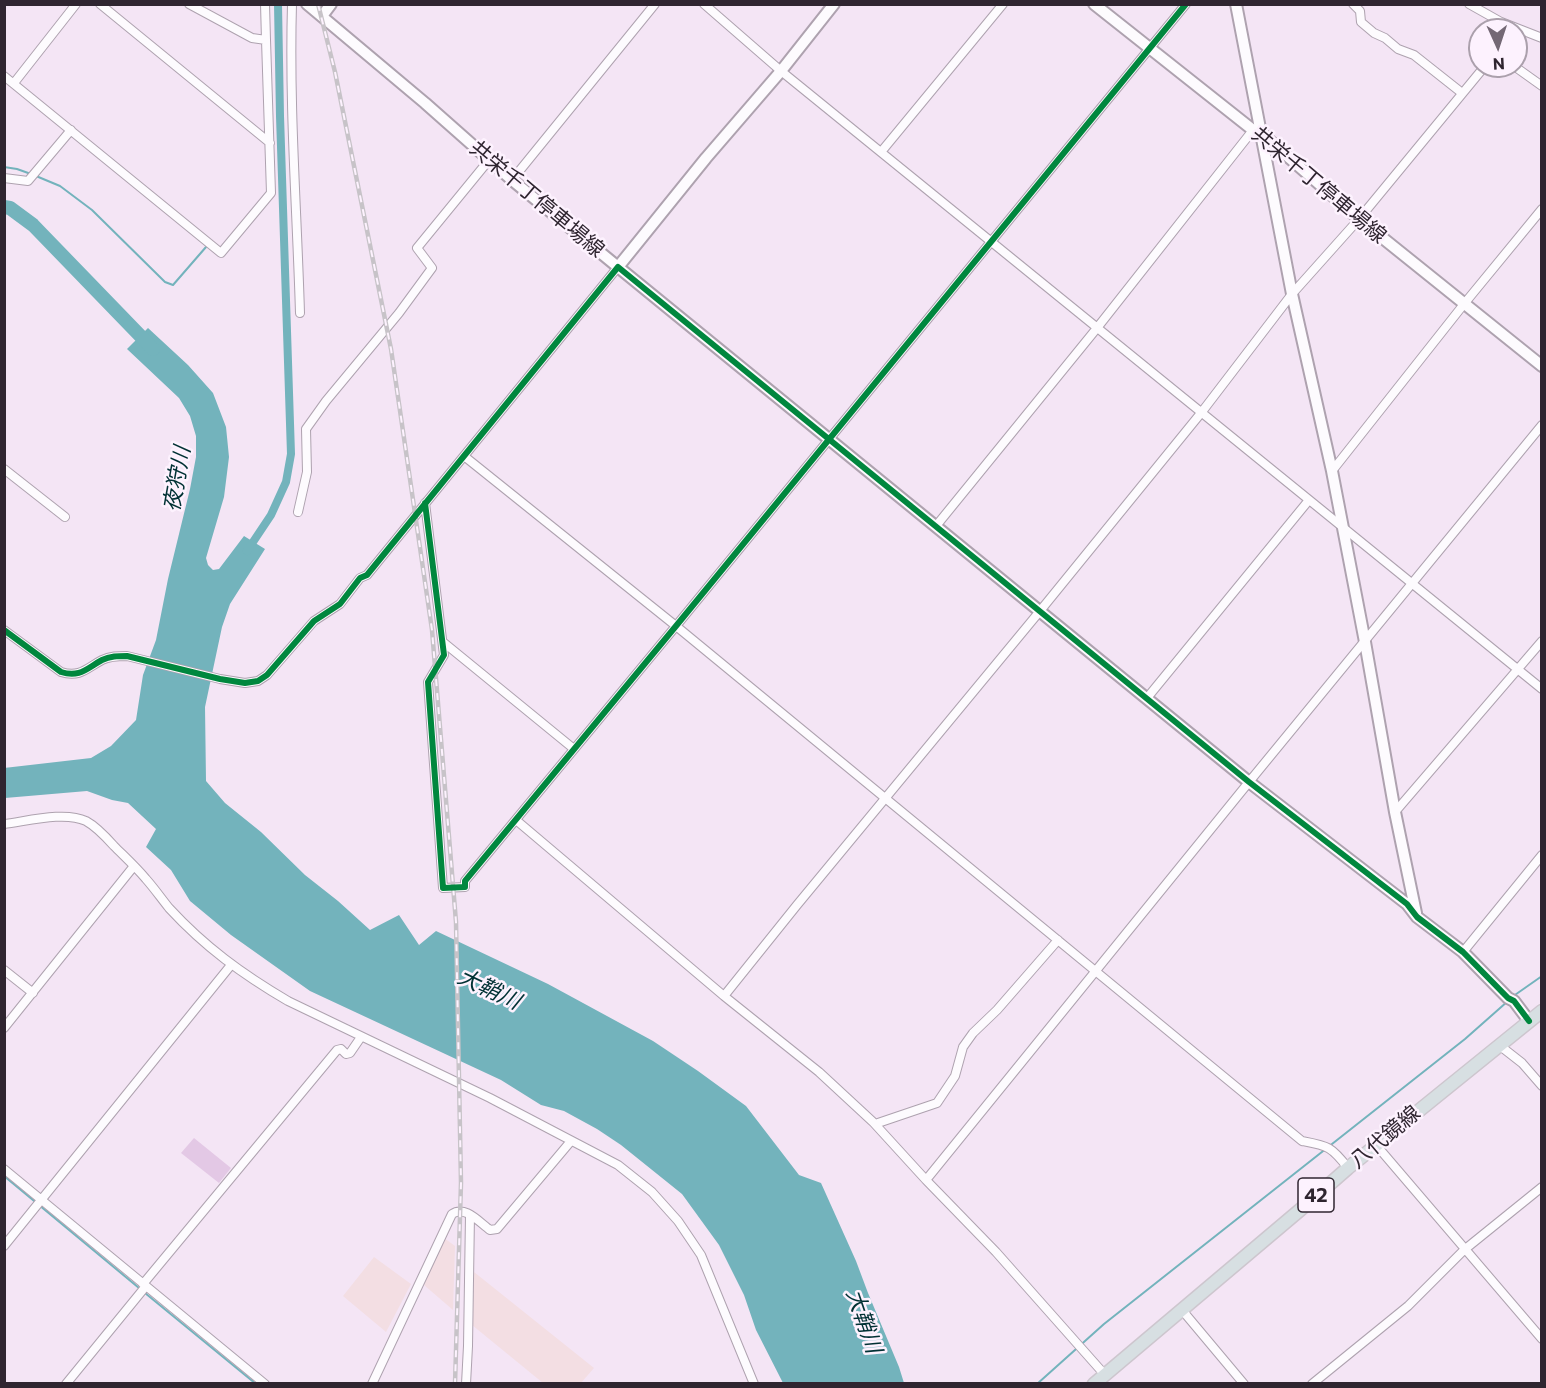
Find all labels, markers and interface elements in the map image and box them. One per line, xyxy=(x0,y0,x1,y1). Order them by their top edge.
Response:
north arrow xyxy=(1468,18,1528,78)
text: N xyxy=(1492,55,1505,74)
street label: 共栄千丁停車場線 xyxy=(1247,121,1391,249)
street label: 共栄千丁停車場線 xyxy=(465,135,609,263)
water label: 夜狩川 xyxy=(158,444,196,514)
water label: 大鞘川 xyxy=(454,963,524,1015)
street label: 八代鏡線 xyxy=(1345,1100,1425,1174)
road number: 42 xyxy=(1298,1178,1334,1212)
water label: 大鞘川 xyxy=(841,1286,887,1356)

